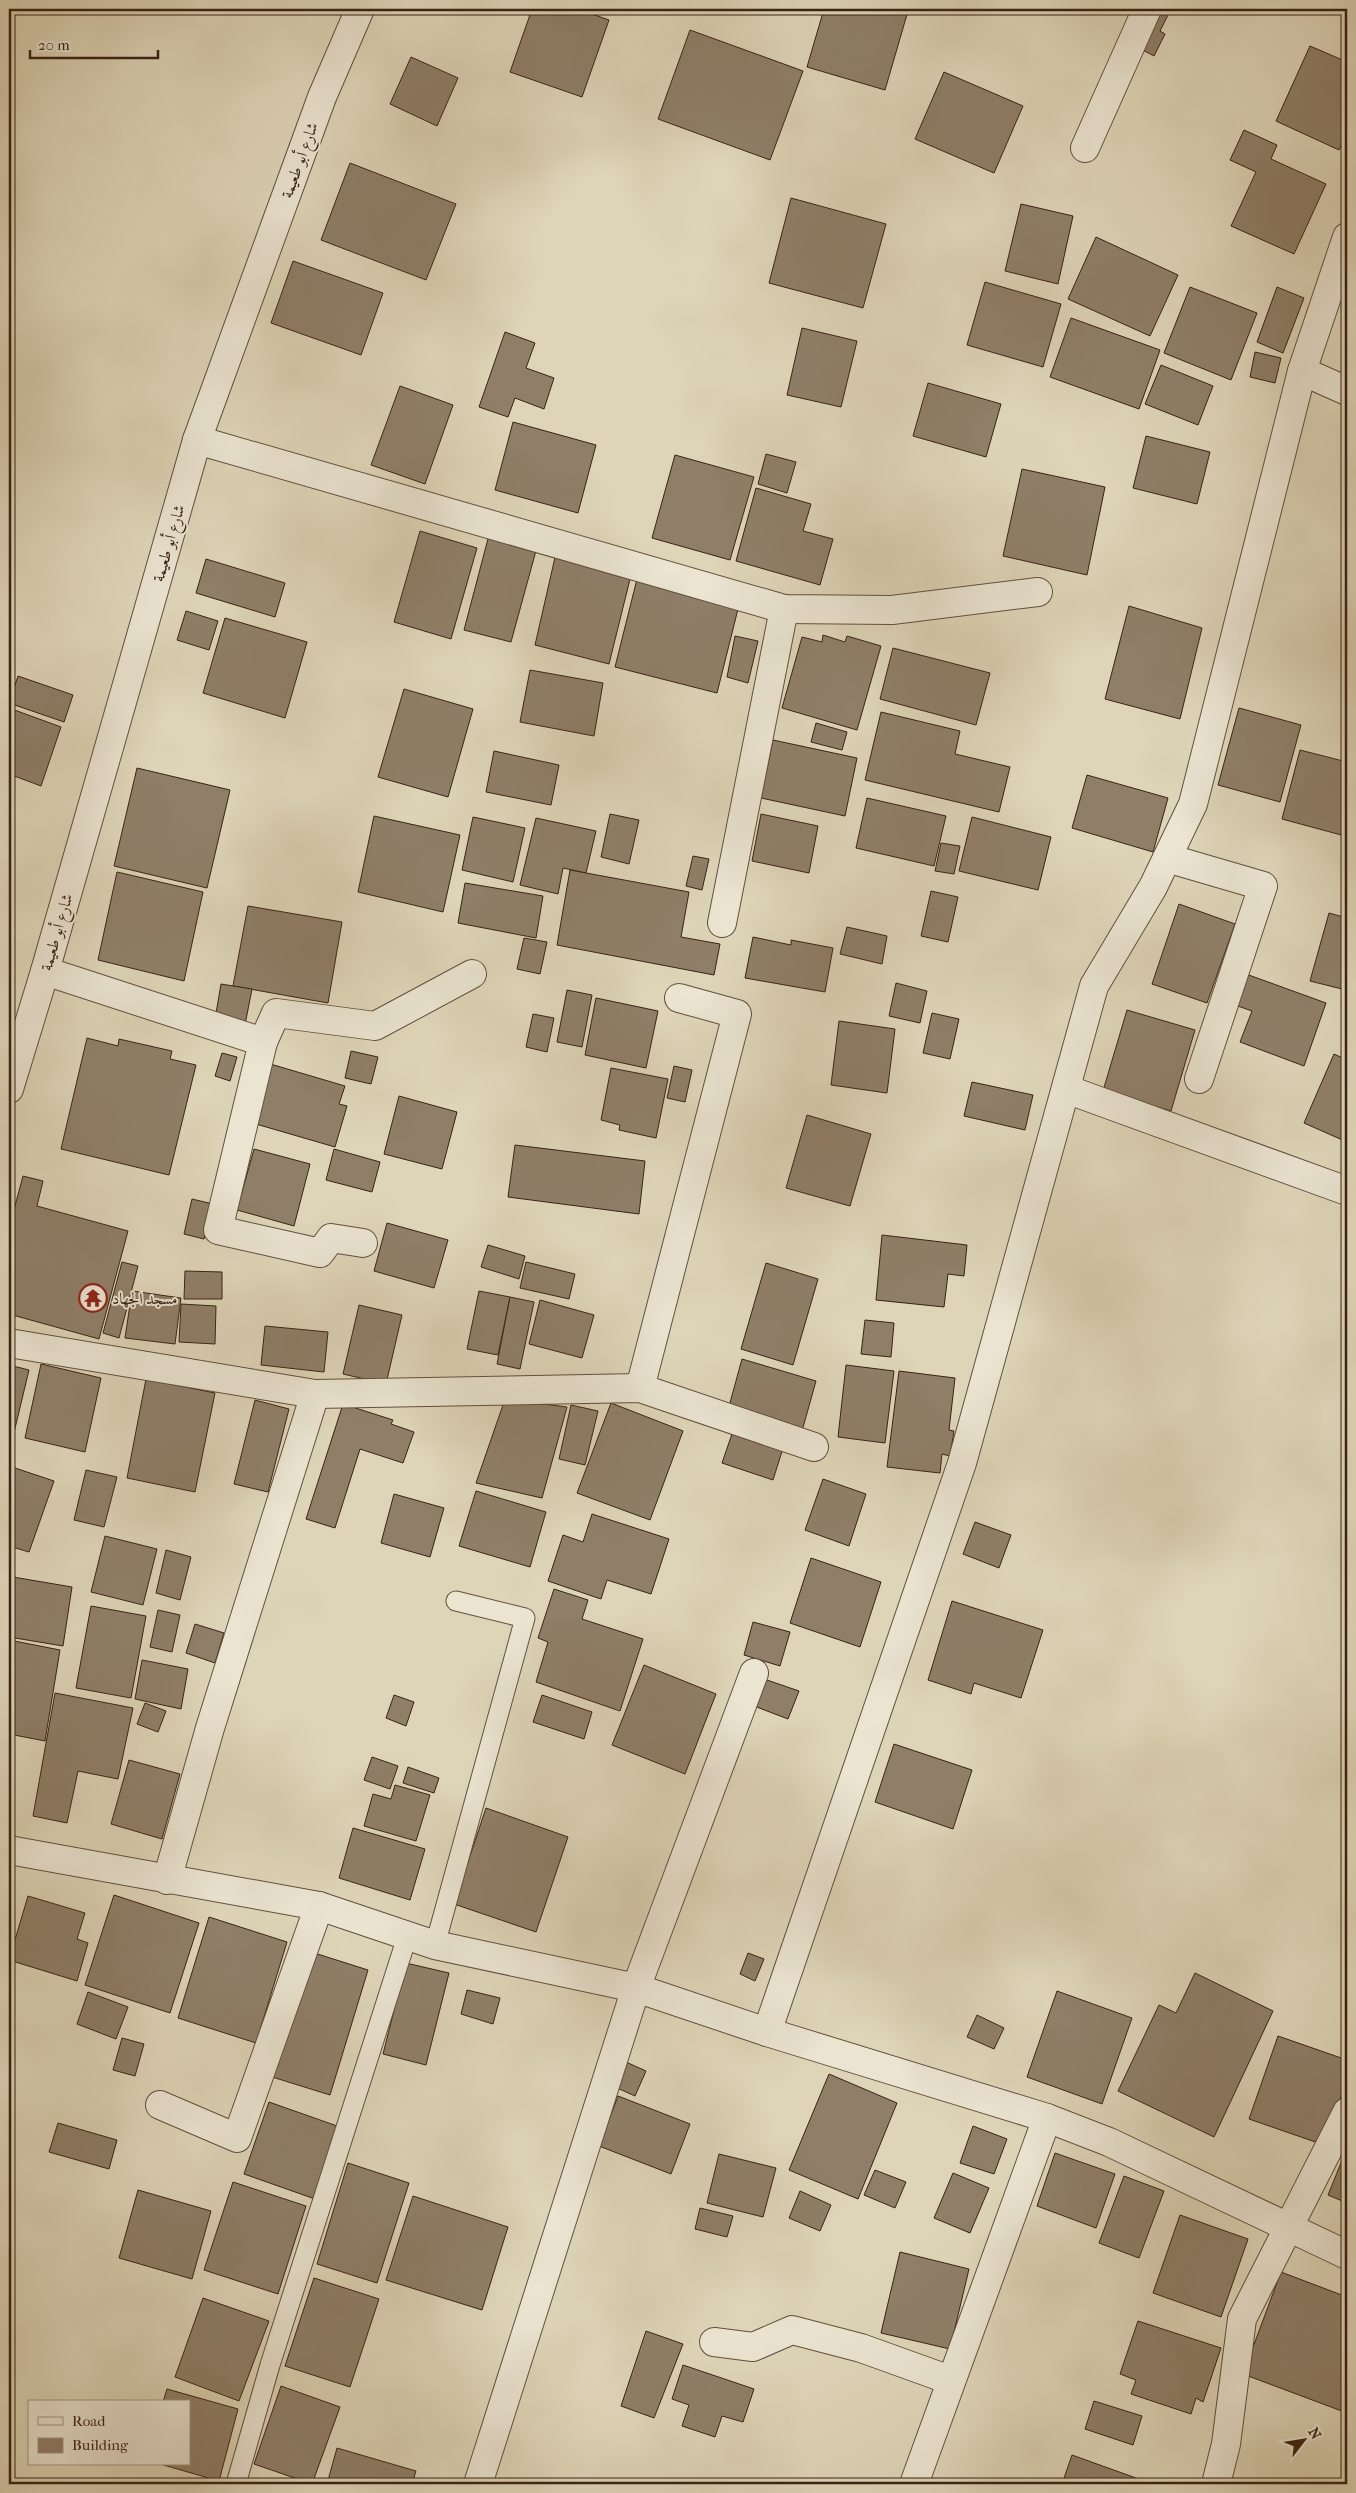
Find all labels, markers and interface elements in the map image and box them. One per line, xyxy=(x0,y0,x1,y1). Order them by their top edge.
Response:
scale bar xyxy=(30,28,158,60)
text: 20 m xyxy=(38,36,70,54)
street label: شارع أبو طعيمة xyxy=(275,119,326,202)
street label: شارع أبو طعيمة xyxy=(147,502,192,585)
street label: شارع أبو طعيمة xyxy=(35,891,80,974)
temple icon: مسجد الجهاد xyxy=(78,1283,108,1313)
place label: مسجد الجهاد xyxy=(112,1289,178,1308)
legend xyxy=(28,2400,190,2466)
text: Road xyxy=(72,2412,106,2430)
north arrow xyxy=(1278,2416,1328,2466)
text: N xyxy=(1305,2425,1325,2443)
text: Building xyxy=(72,2436,129,2454)

